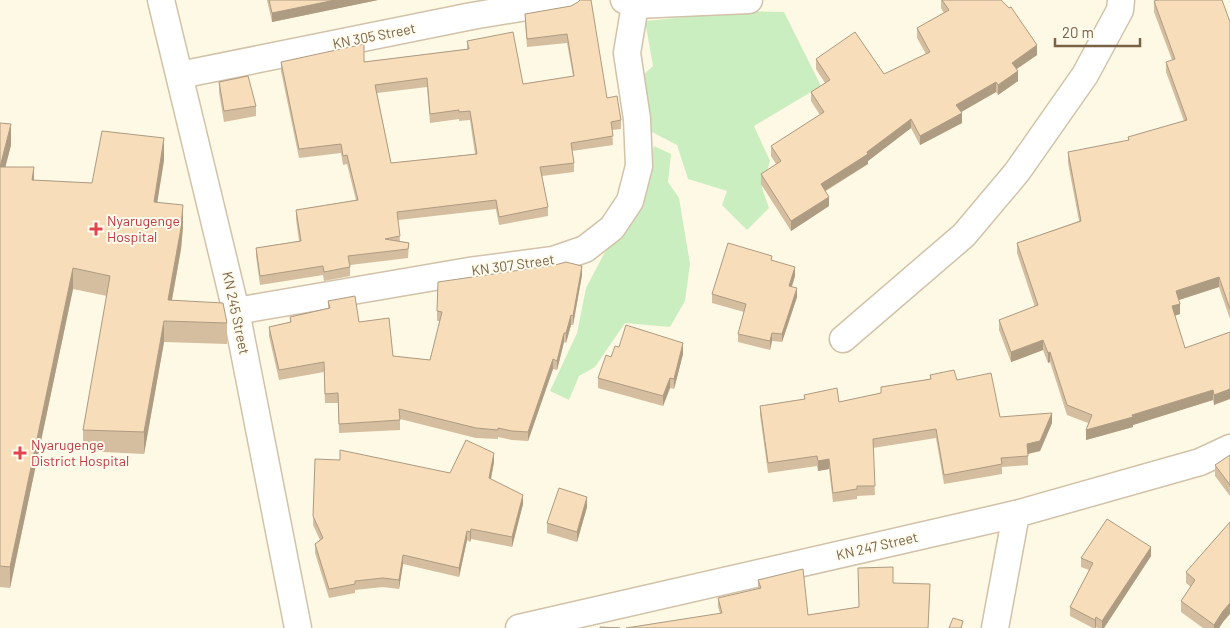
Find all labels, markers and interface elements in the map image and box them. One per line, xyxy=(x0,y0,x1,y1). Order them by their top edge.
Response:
scale bar xyxy=(1055,15,1140,47)
street label: KN 305 Street xyxy=(331,19,417,52)
text: 20 m xyxy=(1062,23,1094,41)
place label: Nyarugenge Hospital xyxy=(107,212,180,245)
marker: Nyarugenge Hospital xyxy=(89,222,103,236)
street label: KN 307 Street xyxy=(470,250,556,279)
street label: KN 245 Street xyxy=(219,270,254,356)
place label: Nyarugenge District Hospital xyxy=(31,436,129,469)
marker: Nyarugenge District Hospital xyxy=(13,446,27,460)
street label: KN 247 Street xyxy=(834,528,919,563)

